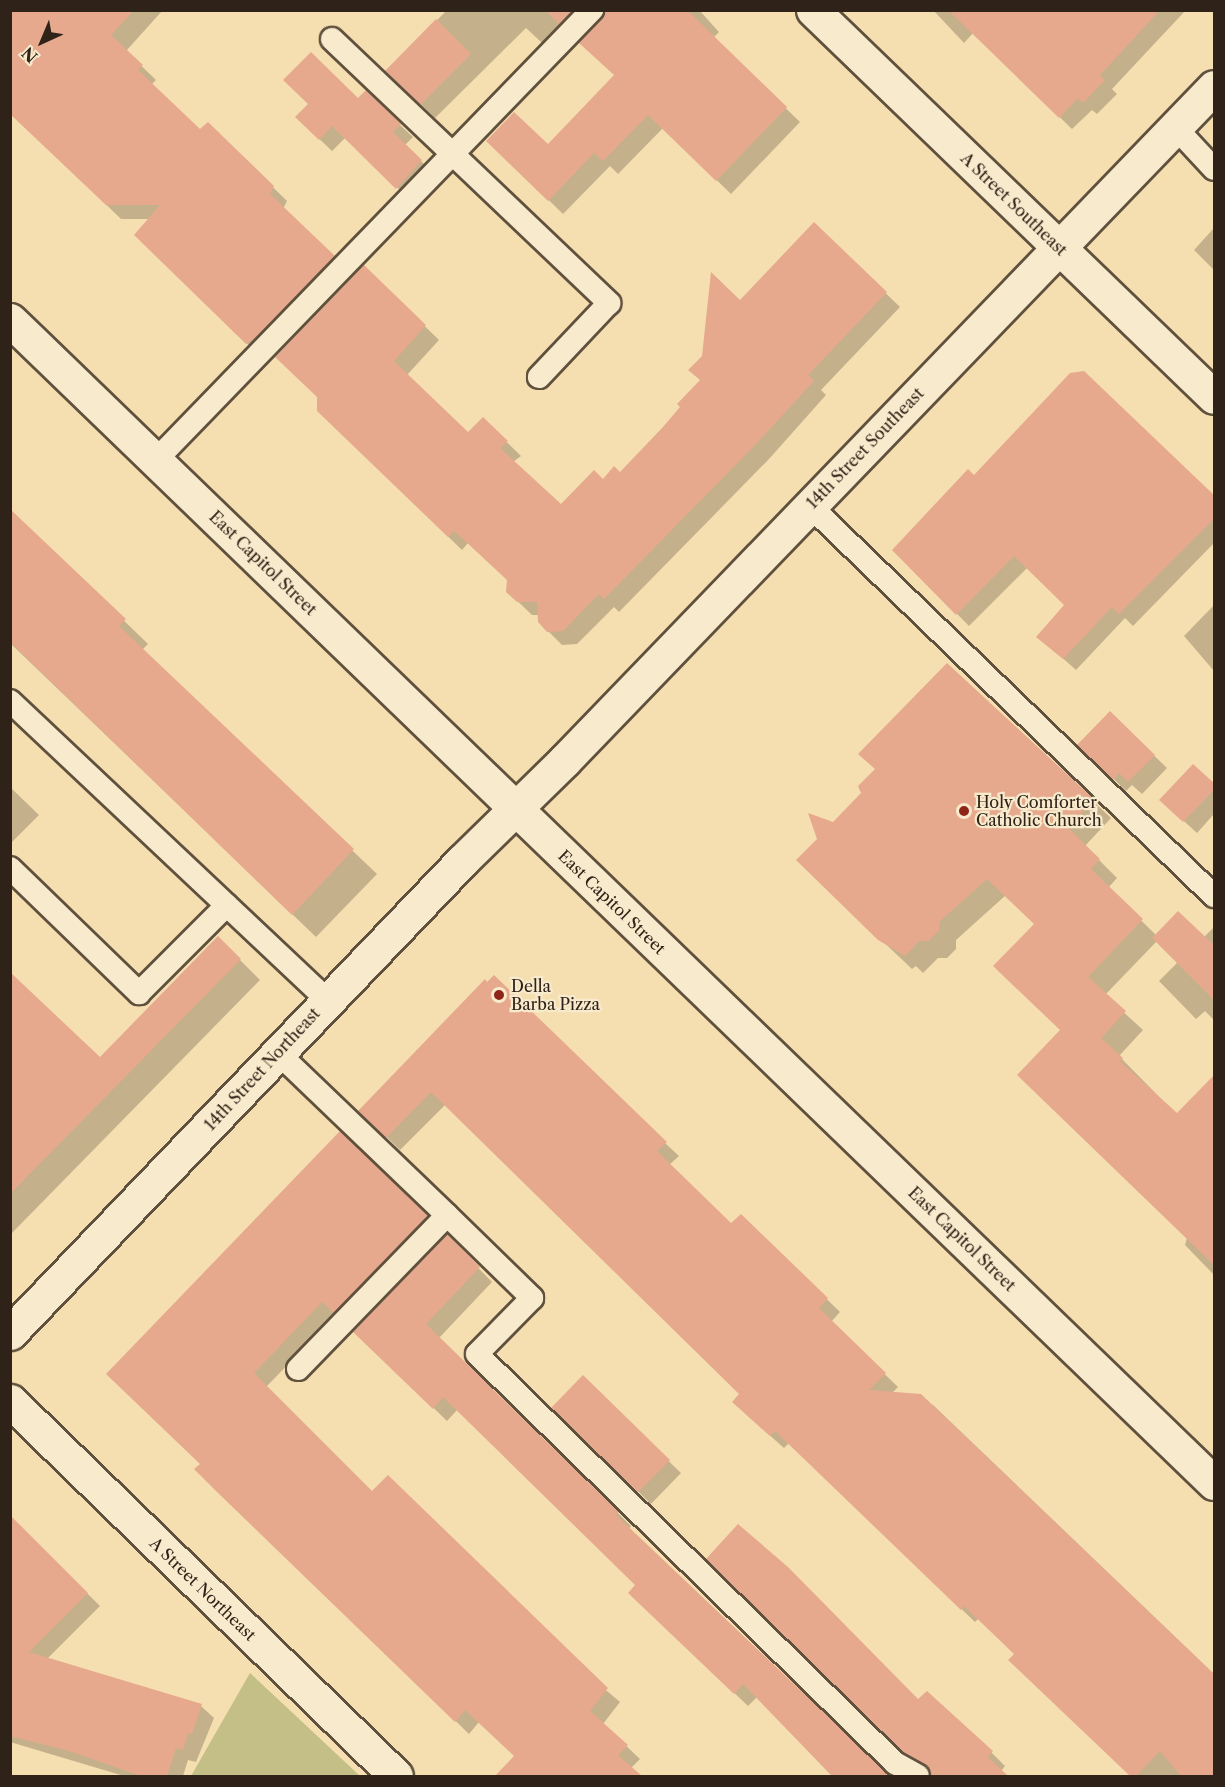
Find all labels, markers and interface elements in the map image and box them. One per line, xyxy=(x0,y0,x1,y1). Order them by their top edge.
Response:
north arrow xyxy=(12,12,72,72)
text: N xyxy=(18,43,41,67)
street label: A Street Southeast xyxy=(957,148,1071,260)
street label: 14th Street Southeast xyxy=(802,384,928,512)
street label: East Capitol Street xyxy=(205,507,321,619)
place label: Holy Comforter Catholic Church xyxy=(976,792,1102,830)
marker: Holy Comforter Catholic Church xyxy=(957,804,971,818)
street label: East Capitol Street xyxy=(554,846,670,958)
place label: Della Barba Pizza xyxy=(511,976,600,1014)
marker: Della Barba Pizza xyxy=(492,988,506,1002)
street label: 14th Street Northeast xyxy=(200,1004,324,1134)
street label: East Capitol Street xyxy=(904,1183,1020,1295)
street label: A Street Northeast xyxy=(146,1533,260,1645)

